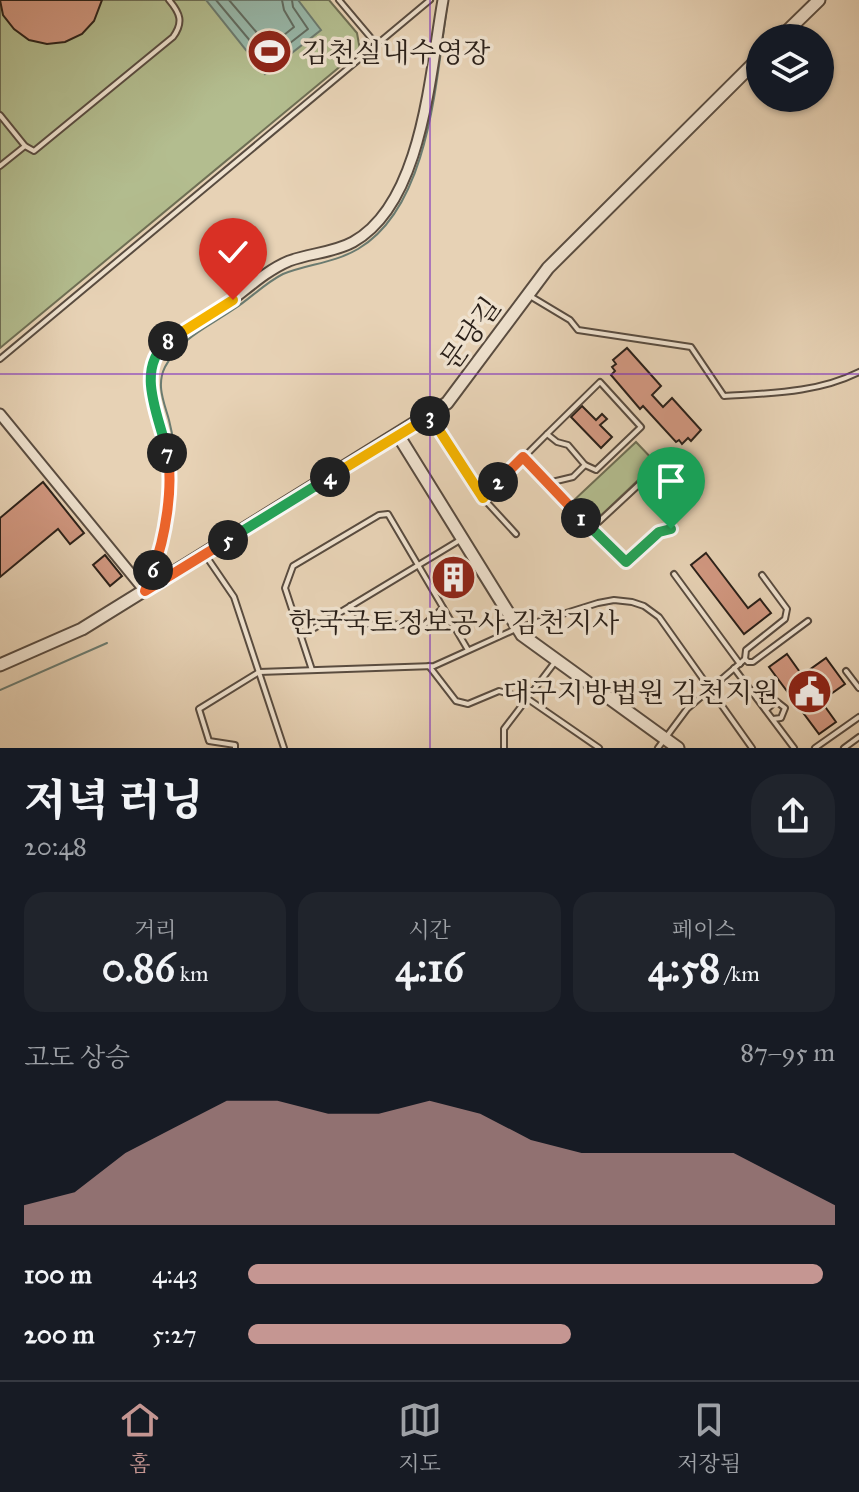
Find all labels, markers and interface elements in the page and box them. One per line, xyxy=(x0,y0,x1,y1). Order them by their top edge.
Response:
map controls xyxy=(746,24,834,112)
button: layers xyxy=(746,24,834,112)
sports icon: 김천실내수영장 xyxy=(246,28,294,76)
place label: 김천실내수영장 xyxy=(301,35,490,70)
pin xyxy=(199,218,267,300)
icon: check xyxy=(211,230,255,274)
street label: 문당길 xyxy=(432,290,508,376)
pin: 8 xyxy=(148,321,188,361)
text: 8 xyxy=(162,327,174,354)
pin: 3 xyxy=(410,396,450,436)
text: 3 xyxy=(426,402,434,429)
pin: 7 xyxy=(147,433,187,473)
text: 7 xyxy=(161,439,173,466)
pin xyxy=(637,447,705,529)
pin: 4 xyxy=(310,457,350,497)
icon: arrive xyxy=(649,459,693,503)
pin: 2 xyxy=(478,462,518,502)
text: 4 xyxy=(324,463,336,490)
text: 2 xyxy=(493,468,503,495)
pin: 1 xyxy=(561,498,601,538)
text: 1 xyxy=(577,504,585,531)
pin: 5 xyxy=(208,520,248,560)
text: 5 xyxy=(223,526,233,553)
pin: 6 xyxy=(133,550,173,590)
building icon: 한국국토정보공사 김천지사 xyxy=(430,553,478,601)
text: 6 xyxy=(147,556,159,583)
place label: 한국국토정보공사 김천지사 xyxy=(289,605,619,640)
public building icon: 대구지방법원 김천지원 xyxy=(786,668,834,716)
place label: 대구지방법원 김천지원 xyxy=(502,675,779,710)
text: 저녁 러닝 xyxy=(24,773,204,827)
button: share xyxy=(751,774,835,858)
text: 20:48 xyxy=(24,830,87,862)
text: 거리 xyxy=(134,916,176,943)
text: 시간 xyxy=(408,916,451,943)
text: 페이스 xyxy=(672,916,736,943)
text: 0.86 xyxy=(102,943,175,992)
text: 4:16 xyxy=(395,943,464,992)
text: 4:58 xyxy=(648,943,720,992)
text: km xyxy=(175,960,209,987)
text: /km xyxy=(720,960,760,987)
text: 87–95 m xyxy=(740,1036,835,1068)
text: 고도 상승 xyxy=(24,1041,130,1073)
text: 100 m xyxy=(24,1258,92,1290)
text: 4:43 xyxy=(152,1258,198,1290)
text: 200 m xyxy=(24,1318,95,1350)
text: 5:27 xyxy=(152,1318,197,1350)
tab: 홈 xyxy=(118,1398,162,1477)
tab: 지도 xyxy=(398,1398,442,1477)
tab: 저장됨 xyxy=(677,1398,741,1477)

